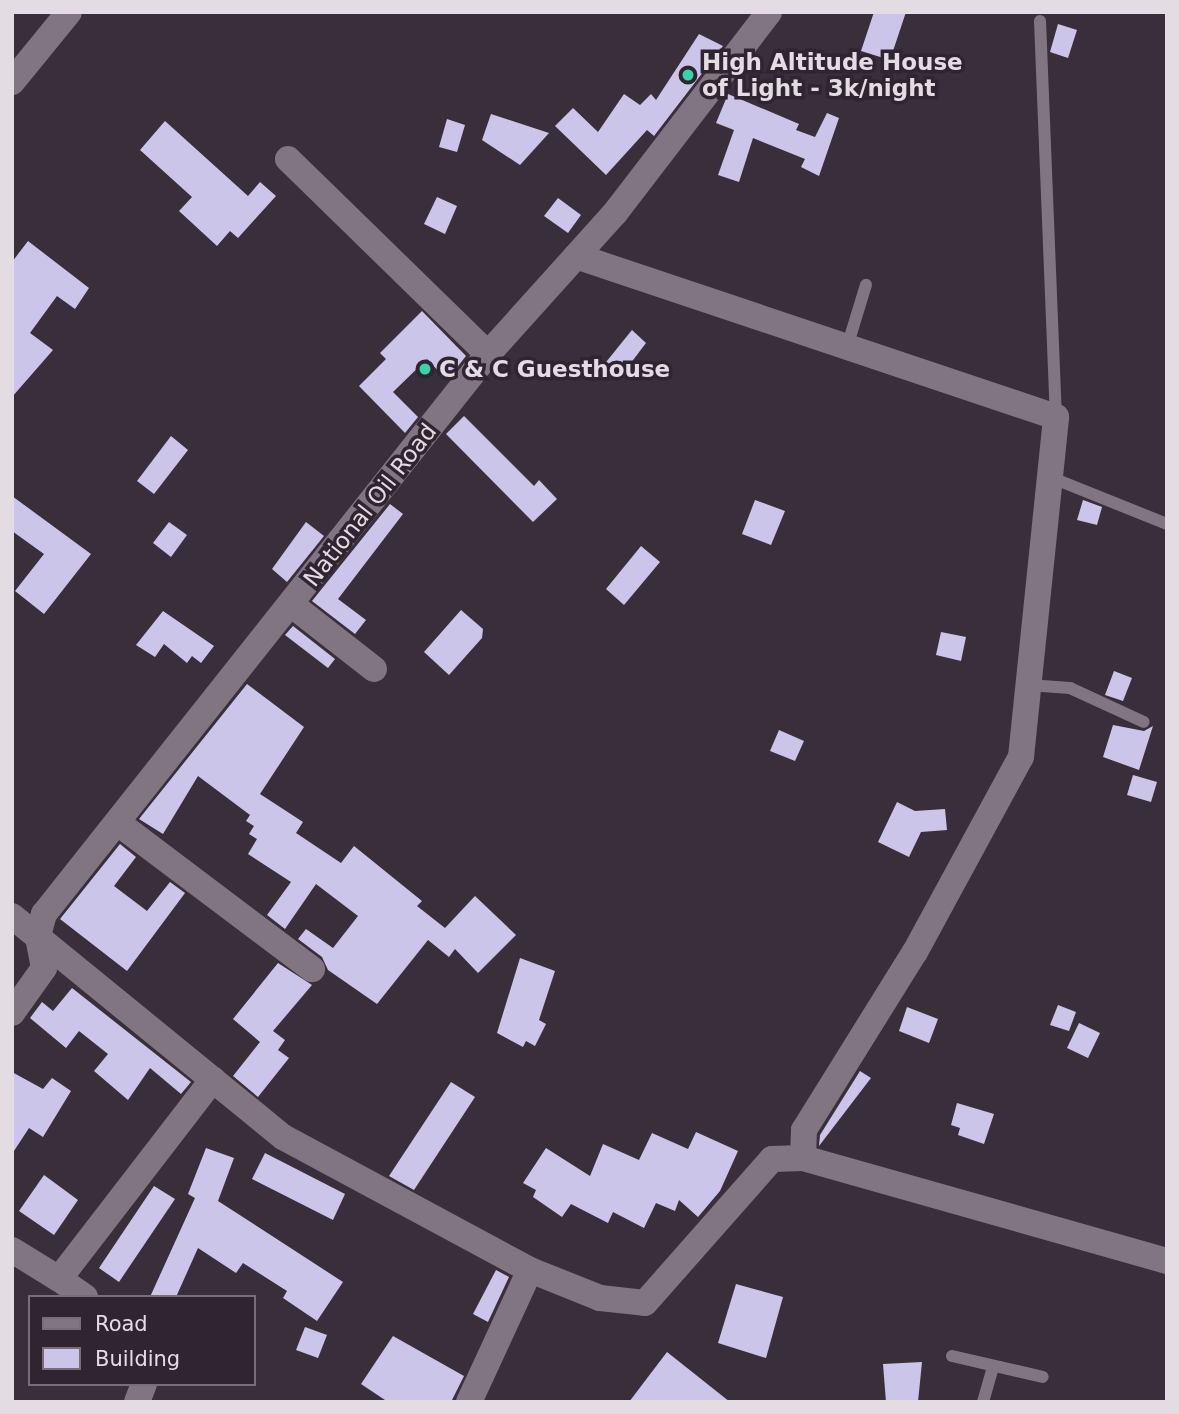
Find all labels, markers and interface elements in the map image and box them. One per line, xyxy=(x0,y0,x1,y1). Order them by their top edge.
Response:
place label: High Altitude House of Light - 3k/night xyxy=(702,48,963,102)
marker: High Altitude House of Light - 3k/night xyxy=(680,67,696,83)
place label: C & C Guesthouse xyxy=(439,355,670,383)
marker: C & C Guesthouse xyxy=(417,361,433,377)
street label: National Oil Road xyxy=(298,418,442,592)
legend xyxy=(28,1295,256,1386)
text: Road xyxy=(95,1312,148,1336)
text: Building xyxy=(95,1347,180,1371)

